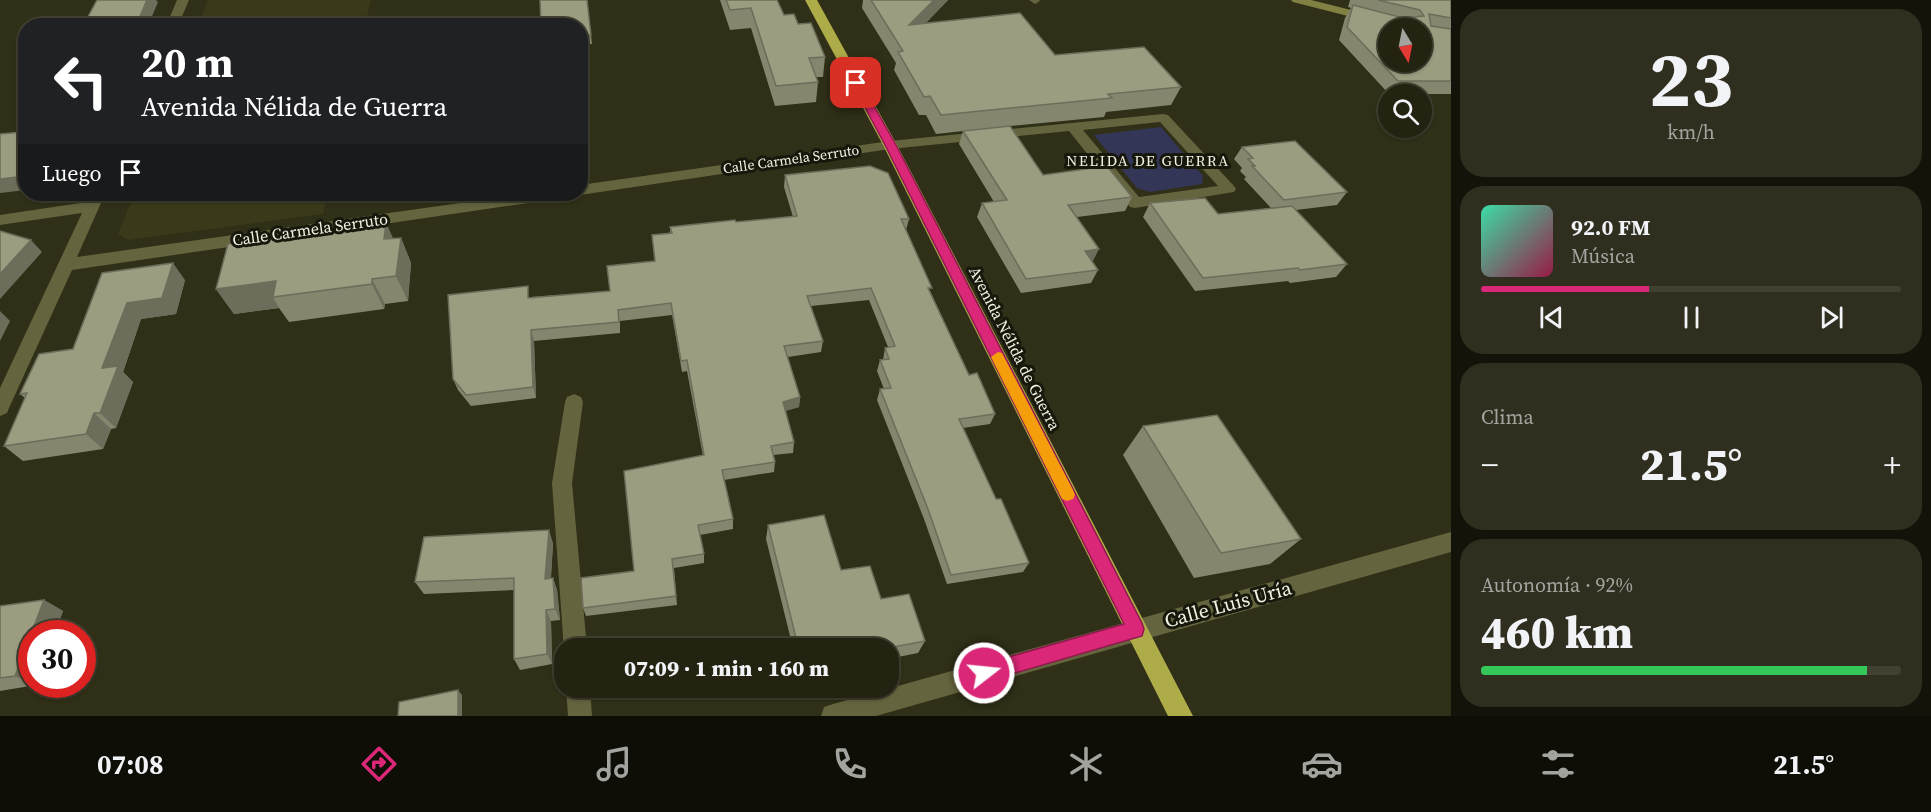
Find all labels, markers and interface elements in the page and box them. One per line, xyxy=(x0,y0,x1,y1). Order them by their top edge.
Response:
north arrow xyxy=(1378,18,1432,72)
map controls xyxy=(1378,18,1432,138)
text: 23 xyxy=(1649,25,1733,132)
text: 20 m xyxy=(141,33,234,91)
icon: left xyxy=(42,42,120,120)
pin xyxy=(830,57,881,108)
icon: arrive xyxy=(839,66,872,99)
button: search xyxy=(1378,84,1432,138)
text: Avenida Nélida de Guerra xyxy=(141,88,447,125)
text: km/h xyxy=(1667,118,1715,146)
street label: Calle Carmela Serruto xyxy=(722,140,861,178)
district label: NELIDA DE GUERRA xyxy=(1066,150,1230,171)
icon: arrive xyxy=(114,156,147,189)
text: Luego xyxy=(42,158,102,188)
street label: Calle Carmela Serruto xyxy=(231,207,389,251)
text: 92.0 FM xyxy=(1571,212,1650,242)
text: Música xyxy=(1571,242,1635,270)
street label: Avenida Nélida de Guerra xyxy=(964,262,1066,435)
icon: previous xyxy=(1535,301,1568,334)
icon: pause xyxy=(1675,301,1708,334)
icon: next xyxy=(1815,301,1848,334)
text: Clima xyxy=(1481,403,1534,431)
text: 21.5° xyxy=(1640,433,1742,495)
text: − xyxy=(1481,442,1499,487)
text: + xyxy=(1884,442,1901,487)
text: Autonomía · 92% xyxy=(1481,571,1633,599)
street label: Calle Luis Uría xyxy=(1161,573,1295,634)
text: 460 km xyxy=(1481,601,1633,663)
speed limit sign: 30 xyxy=(18,620,96,698)
position arrow xyxy=(952,641,1016,705)
text: 07:09 · 1 min · 160 m xyxy=(624,653,829,683)
icon: directions xyxy=(358,743,400,785)
icon: music xyxy=(593,743,635,785)
icon: phone xyxy=(829,743,871,785)
icon: climate xyxy=(1065,743,1107,785)
icon: car xyxy=(1301,743,1343,785)
icon: filters xyxy=(1537,743,1579,785)
text: 07:08 xyxy=(97,746,164,783)
text: 21.5° xyxy=(1773,746,1834,783)

